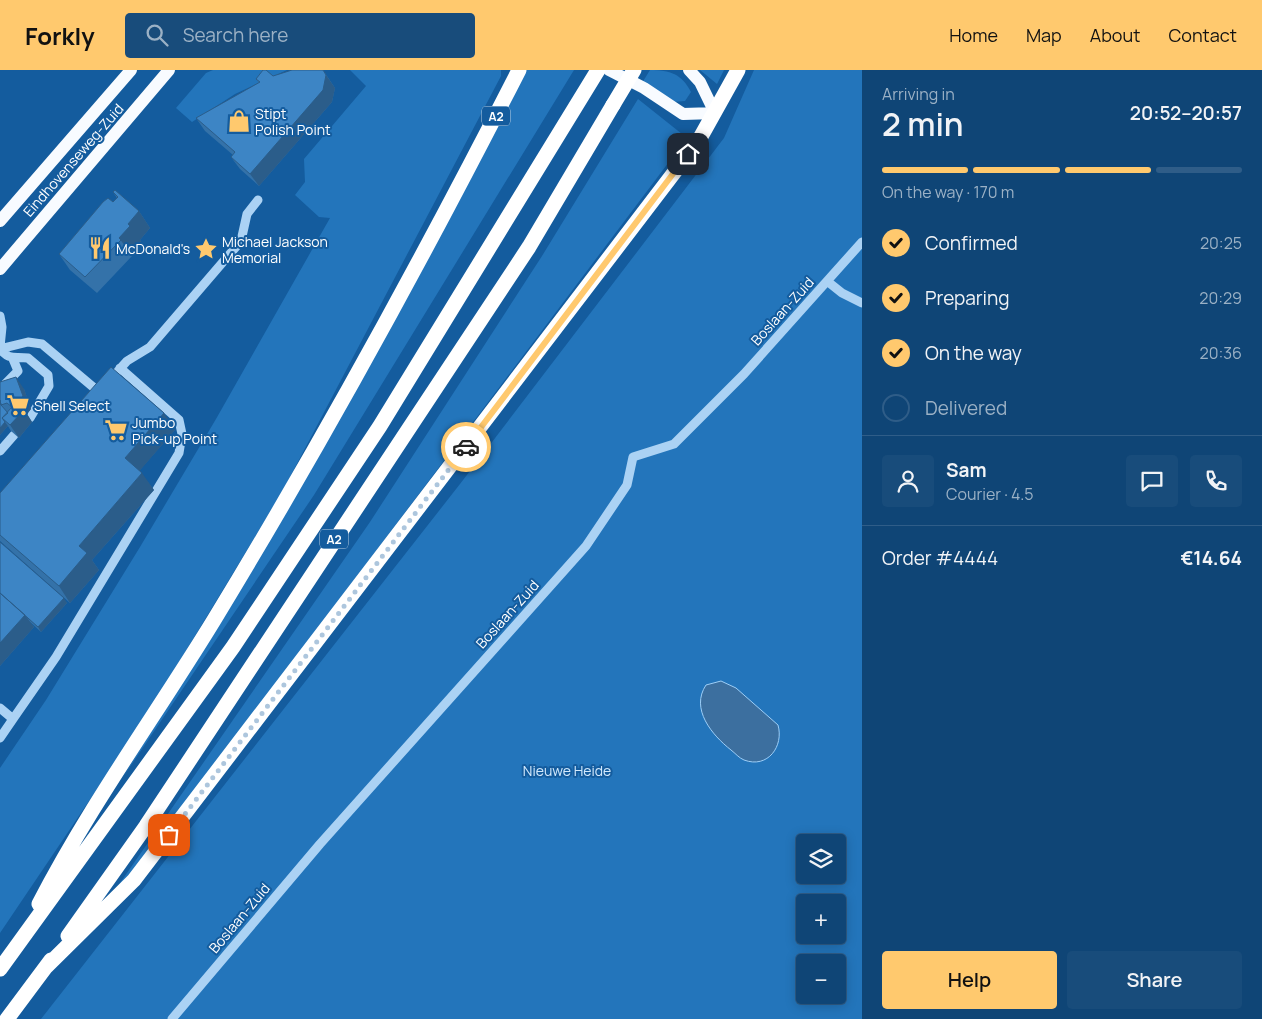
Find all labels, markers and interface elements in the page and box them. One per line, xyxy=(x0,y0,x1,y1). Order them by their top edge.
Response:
search box xyxy=(125,13,475,58)
text: Forkly xyxy=(25,19,95,52)
icon: search xyxy=(143,21,171,49)
text: Search here xyxy=(183,22,288,48)
text: Home xyxy=(949,23,998,47)
text: Map xyxy=(1026,23,1062,47)
text: About xyxy=(1090,23,1140,47)
text: Contact xyxy=(1168,23,1237,47)
text: Arriving in xyxy=(882,83,955,105)
street label: Eindhovenseweg-Zuid xyxy=(19,100,127,220)
text: 20:52–20:57 xyxy=(1130,100,1242,126)
text: 2 min xyxy=(882,102,964,146)
place label: Stipt Polish Point xyxy=(255,104,331,139)
road number: A2 xyxy=(482,106,510,126)
shop icon: Stipt Polish Point xyxy=(226,108,252,134)
pin xyxy=(667,133,709,175)
icon: home xyxy=(674,140,702,168)
text: On the way · 170 m xyxy=(882,181,1014,203)
icon: check xyxy=(882,229,910,257)
text: Confirmed xyxy=(925,230,1018,256)
place label: Michael Jackson Memorial xyxy=(222,232,328,267)
text: 20:25 xyxy=(1200,232,1242,254)
restaurant icon: McDonald's xyxy=(87,235,113,261)
place icon: Michael Jackson Memorial xyxy=(193,236,219,262)
place label: McDonald's xyxy=(116,239,190,258)
street label: Boslaan-Zuid xyxy=(746,273,818,349)
icon: check xyxy=(882,284,910,312)
text: Preparing xyxy=(925,285,1010,311)
text: 20:29 xyxy=(1199,287,1242,309)
icon: check xyxy=(882,339,910,367)
text: On the way xyxy=(925,340,1022,366)
text: 20:36 xyxy=(1200,342,1242,364)
supermarket icon: Shell Select xyxy=(5,392,31,418)
text: Delivered xyxy=(925,395,1007,421)
place label: Shell Select xyxy=(34,396,110,415)
place label: Jumbo Pick-up Point xyxy=(132,413,218,448)
supermarket icon: Jumbo Pick-up Point xyxy=(103,417,129,443)
courier xyxy=(441,422,491,472)
icon: car xyxy=(452,433,480,461)
button: person xyxy=(882,455,934,507)
button: chat xyxy=(1126,455,1178,507)
button: phone xyxy=(1190,455,1242,507)
text: Sam xyxy=(946,457,987,483)
text: Courier · 4.5 xyxy=(946,483,1033,505)
road number: A2 xyxy=(320,529,348,548)
text: Order #4444 xyxy=(882,545,998,571)
text: €14.64 xyxy=(1180,545,1242,571)
street label: Boslaan-Zuid xyxy=(471,576,543,652)
park label: Nieuwe Heide xyxy=(523,761,611,780)
pin xyxy=(148,814,190,856)
icon: bag xyxy=(155,821,183,849)
map controls xyxy=(796,834,846,1004)
button: layers xyxy=(796,834,846,884)
street label: Boslaan-Zuid xyxy=(204,879,274,957)
button: + xyxy=(796,894,846,944)
button: Help xyxy=(882,951,1057,1009)
button: Share xyxy=(1067,951,1242,1009)
button: − xyxy=(796,954,846,1004)

